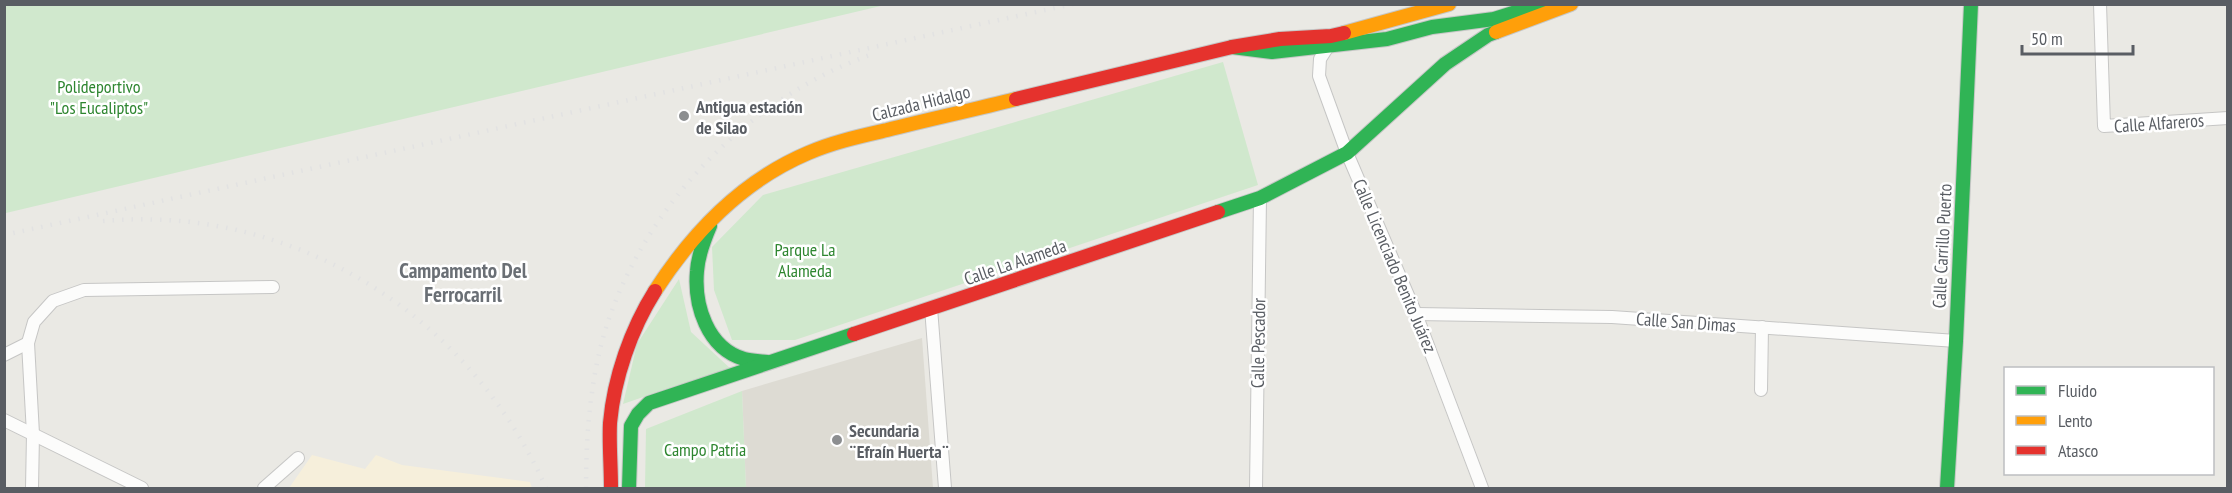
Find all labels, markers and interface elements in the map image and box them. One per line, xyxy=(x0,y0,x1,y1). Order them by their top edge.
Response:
scale bar xyxy=(2022,18,2133,56)
text: 50 m xyxy=(2031,27,2063,50)
park label: Polideportivo "Los Eucaliptos" xyxy=(50,75,148,119)
street label: Calzada Hidalgo xyxy=(870,80,973,126)
place label: Antigua estación de Silao xyxy=(695,95,803,139)
street label: Calle Alfareros xyxy=(2113,108,2205,138)
marker: Antigua estación de Silao xyxy=(677,109,691,123)
street label: Calle Licenciado Benito Juárez xyxy=(1348,176,1442,356)
street label: Calle Carrillo Puerto xyxy=(1927,183,1957,309)
street label: Calle La Alameda xyxy=(961,234,1069,290)
park label: Parque La Alameda xyxy=(774,238,836,282)
district label: Campamento Del Ferrocarril xyxy=(399,257,528,308)
street label: Calle Pescador xyxy=(1246,298,1270,388)
street label: Calle San Dimas xyxy=(1635,307,1737,337)
legend xyxy=(2004,367,2214,475)
text: Fluido xyxy=(2058,379,2097,402)
text: Lento xyxy=(2058,409,2093,432)
place label: Secundaria ¨Efraín Huerta¨ xyxy=(849,419,949,463)
marker: Secundaria ¨Efraín Huerta¨ xyxy=(830,433,844,447)
park label: Campo Patria xyxy=(664,438,746,461)
text: Atasco xyxy=(2058,439,2099,462)

